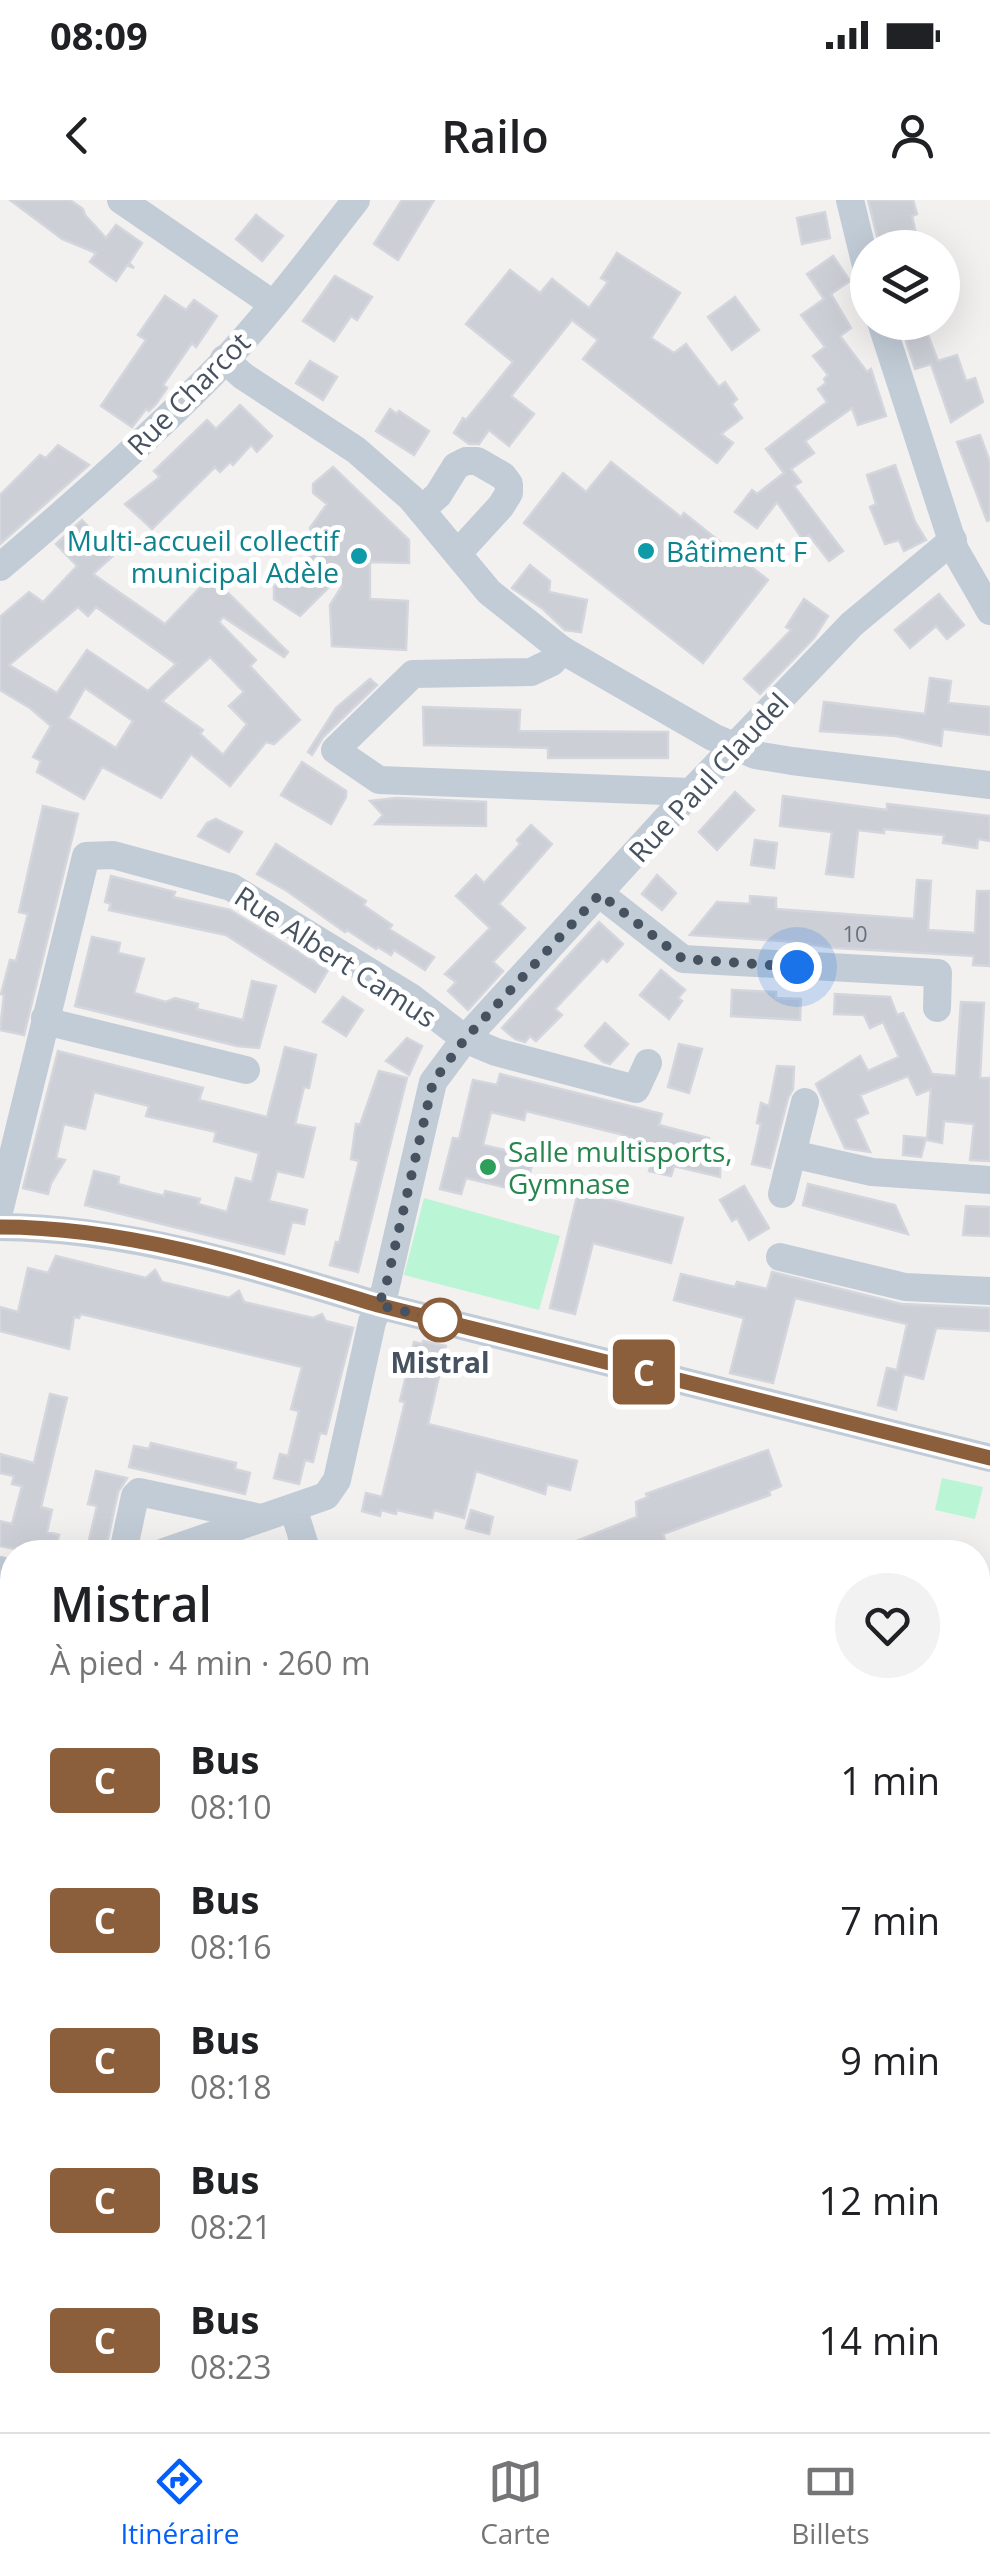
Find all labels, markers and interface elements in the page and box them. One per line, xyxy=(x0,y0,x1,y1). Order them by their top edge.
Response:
text: 08:09 xyxy=(50,9,148,61)
text: Railo xyxy=(441,105,549,166)
icon: back xyxy=(50,108,105,163)
icon: person xyxy=(885,108,940,163)
map controls xyxy=(850,230,960,340)
button: layers xyxy=(850,230,960,340)
street label: Rue Charcot xyxy=(118,323,258,463)
place label: Multi-accueil collectif municipal Adèle xyxy=(67,521,341,591)
place label: Bâtiment F xyxy=(666,532,807,570)
marker: Bâtiment F xyxy=(635,540,657,562)
marker: Multi-accueil collectif municipal Adèle xyxy=(348,545,370,567)
street label: Rue Paul Claudel xyxy=(620,684,796,870)
street label: Rue Albert Camus xyxy=(228,877,444,1035)
house number: 10 xyxy=(842,918,868,948)
your location xyxy=(772,942,822,992)
place label: Salle multisports, Gymnase xyxy=(508,1132,733,1202)
marker: Salle multisports, Gymnase xyxy=(477,1156,499,1178)
marker: Mistral xyxy=(419,1299,461,1341)
line badge: C xyxy=(612,1340,676,1404)
place label: Mistral xyxy=(390,1343,490,1381)
text: C xyxy=(633,1349,655,1396)
text: Mistral xyxy=(50,1571,212,1636)
button: heart xyxy=(835,1573,940,1678)
text: À pied · 4 min · 260 m xyxy=(50,1641,371,1684)
text: Bus xyxy=(190,1733,259,1785)
text: 1 min xyxy=(840,1754,940,1806)
text: C xyxy=(94,1757,116,1804)
text: 08:10 xyxy=(190,1785,272,1828)
text: Bus xyxy=(190,1873,259,1925)
text: 7 min xyxy=(840,1894,940,1946)
text: C xyxy=(94,1897,116,1944)
text: 08:16 xyxy=(190,1925,272,1968)
text: Bus xyxy=(190,2013,259,2065)
text: 9 min xyxy=(840,2034,940,2086)
text: C xyxy=(94,2037,116,2084)
text: 08:18 xyxy=(190,2065,272,2108)
text: Bus xyxy=(190,2153,259,2205)
text: 12 min xyxy=(819,2174,940,2226)
text: C xyxy=(94,2177,116,2224)
text: 08:21 xyxy=(190,2205,272,2248)
text: Bus xyxy=(190,2293,259,2345)
text: 14 min xyxy=(819,2314,940,2366)
text: C xyxy=(94,2317,116,2364)
text: 08:23 xyxy=(190,2345,272,2388)
tab: Itinéraire xyxy=(120,2454,239,2552)
tab: Carte xyxy=(480,2454,550,2552)
tab: Billets xyxy=(791,2454,870,2552)

